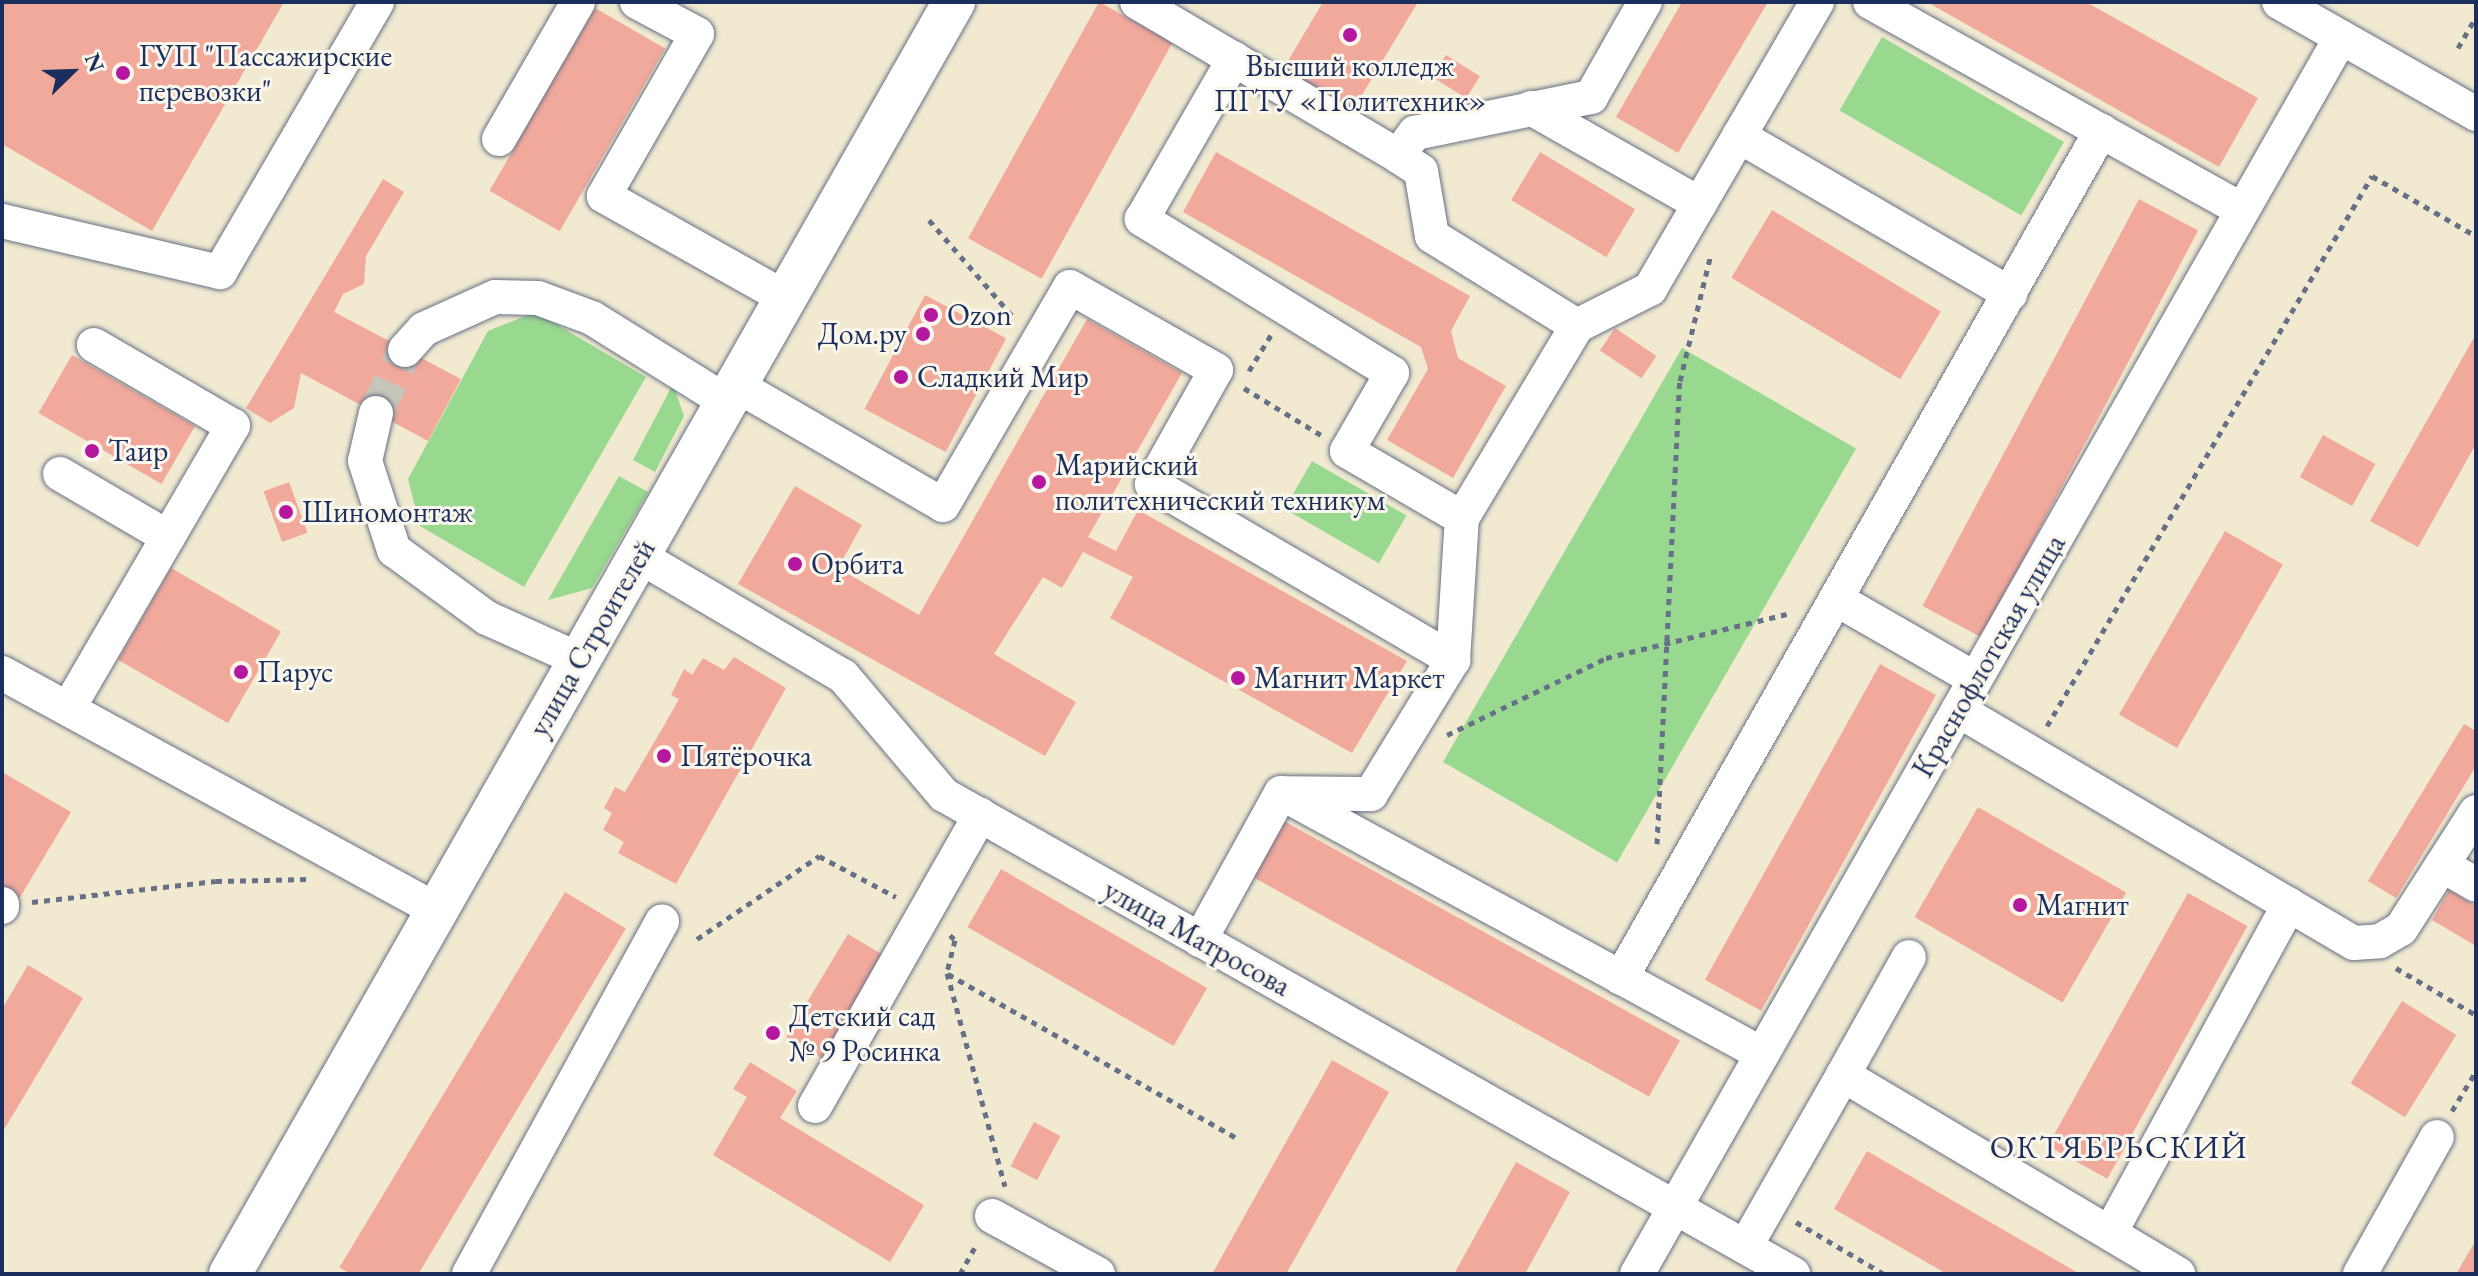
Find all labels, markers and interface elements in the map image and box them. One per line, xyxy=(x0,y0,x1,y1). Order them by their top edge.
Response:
marker: Высший колледж ПГТУ «Политехник» xyxy=(1341,26,1359,44)
north arrow xyxy=(32,32,112,112)
place label: ГУП "Пассажирские перевозки" xyxy=(139,38,392,108)
place label: Высший колледж ПГТУ «Политехник» xyxy=(1214,48,1486,118)
text: N xyxy=(78,49,111,76)
marker: ГУП "Пассажирские перевозки" xyxy=(114,64,132,82)
place label: Ozon xyxy=(947,297,1012,333)
marker: Ozon xyxy=(922,306,940,324)
place label: Дом.ру xyxy=(818,316,907,352)
marker: Дом.ру xyxy=(914,325,932,343)
place label: Сладкий Мир xyxy=(917,359,1089,395)
marker: Сладкий Мир xyxy=(892,368,910,386)
place label: Таир xyxy=(108,433,168,469)
marker: Таир xyxy=(83,442,101,460)
place label: Марийский политехнический техникум xyxy=(1055,447,1385,518)
marker: Марийский политехнический техникум xyxy=(1030,473,1048,491)
place label: Шиномонтаж xyxy=(302,494,473,530)
marker: Шиномонтаж xyxy=(277,503,295,521)
street label: Краснофлотская улица xyxy=(1905,528,2073,784)
street label: улица Строителей xyxy=(521,533,663,743)
place label: Орбита xyxy=(811,546,904,582)
marker: Орбита xyxy=(786,555,804,573)
place label: Парус xyxy=(257,654,333,690)
place label: Магнит Маркет xyxy=(1254,660,1444,696)
marker: Парус xyxy=(232,663,250,681)
marker: Магнит Маркет xyxy=(1229,669,1247,687)
place label: Пятёрочка xyxy=(680,738,812,774)
marker: Пятёрочка xyxy=(655,747,673,765)
street label: улица Матросова xyxy=(1097,872,1297,1004)
place label: Магнит xyxy=(2036,887,2129,923)
marker: Магнит xyxy=(2011,896,2029,914)
place label: Детский сад № 9 Росинка xyxy=(789,998,940,1068)
marker: Детский сад № 9 Росинка xyxy=(764,1024,782,1042)
district label: ОКТЯБРЬСКИЙ xyxy=(1990,1128,2248,1166)

